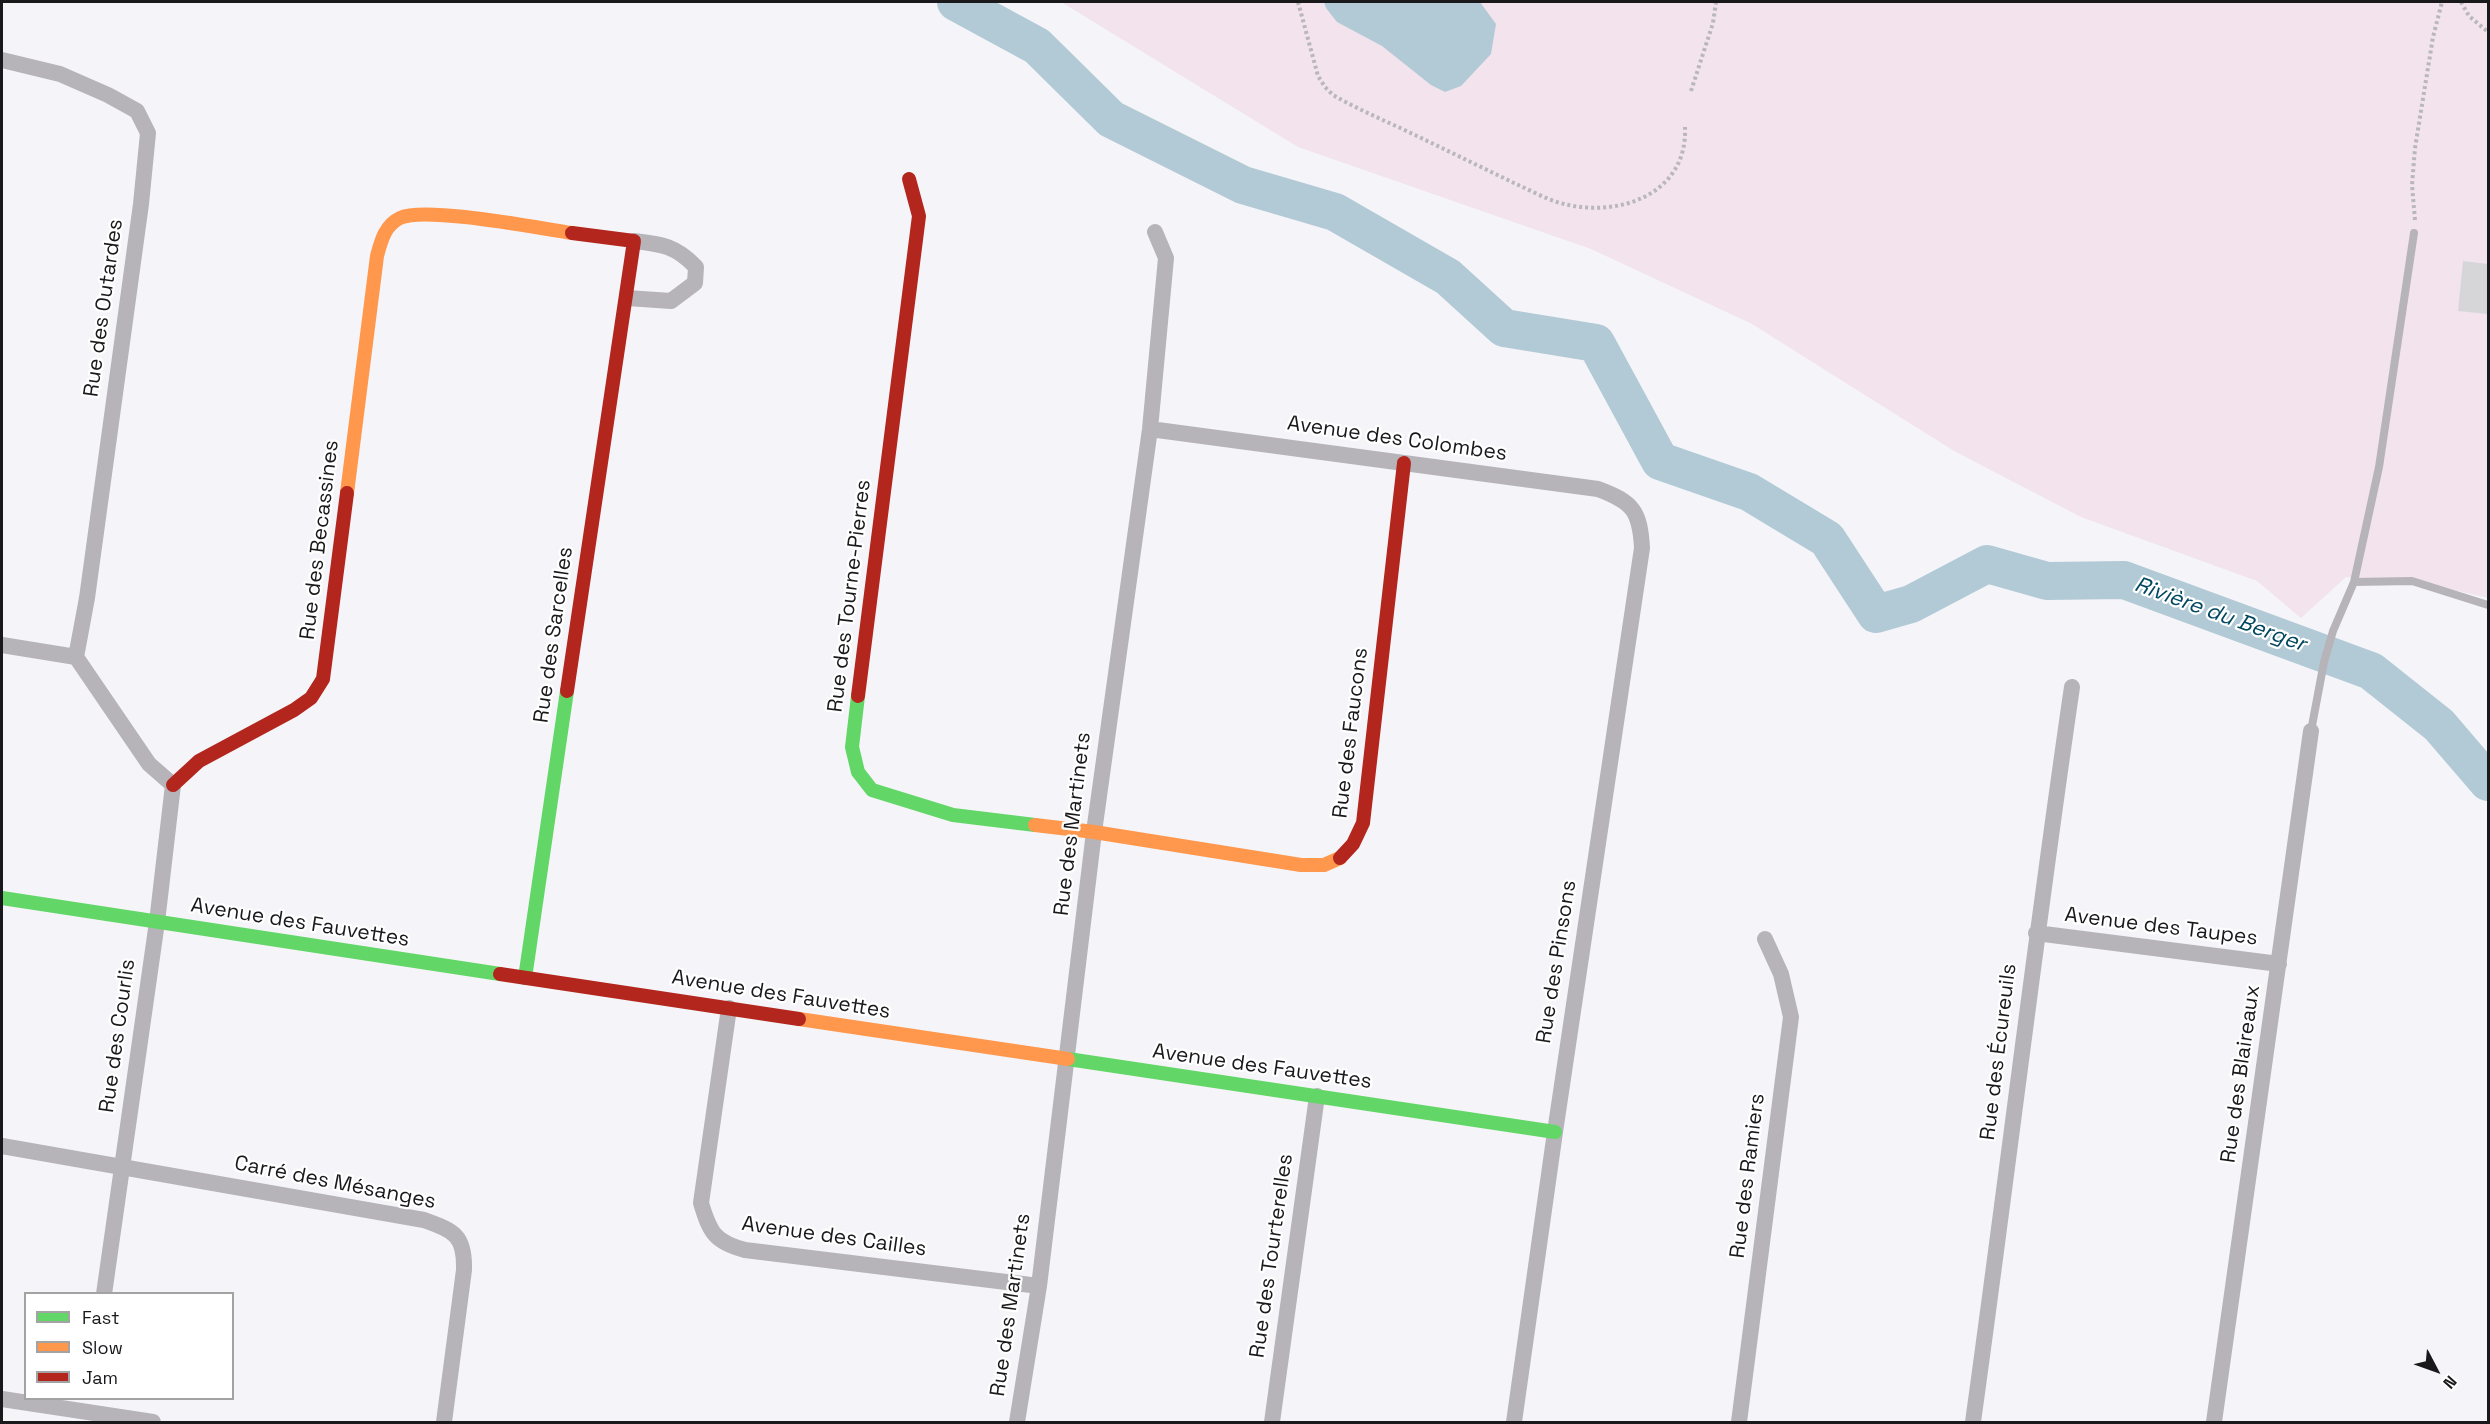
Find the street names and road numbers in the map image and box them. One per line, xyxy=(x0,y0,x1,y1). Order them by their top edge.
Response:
street label: Rue des Outardes xyxy=(79,217,129,399)
street label: Avenue des Colombes xyxy=(1285,411,1509,467)
street label: Rue des Becassines xyxy=(295,439,345,641)
street label: Rue des Tourne-Pierres xyxy=(823,478,877,714)
street label: Rue des Sarcelles xyxy=(529,545,579,725)
street label: Rue des Faucons xyxy=(1328,646,1374,820)
street label: Rue des Martinets xyxy=(1049,731,1097,917)
street label: Rue des Pinsons xyxy=(1532,879,1582,1045)
street label: Avenue des Fauvettes xyxy=(189,893,411,953)
street label: Avenue des Taupes xyxy=(2063,903,2259,951)
street label: Rue des Courlis xyxy=(95,958,141,1114)
street label: Rue des Écureuils xyxy=(1976,962,2022,1142)
street label: Avenue des Fauvettes xyxy=(670,965,892,1025)
street label: Rue des Blaireaux xyxy=(2216,983,2266,1165)
street label: Avenue des Fauvettes xyxy=(1151,1039,1373,1095)
street label: Rue des Ramiers xyxy=(1725,1092,1771,1260)
street label: Carré des Mésanges xyxy=(232,1151,438,1215)
street label: Rue des Tourterelles xyxy=(1245,1152,1299,1360)
street label: Avenue des Cailles xyxy=(740,1212,928,1262)
street label: Rue des Martinets xyxy=(986,1212,1036,1398)

